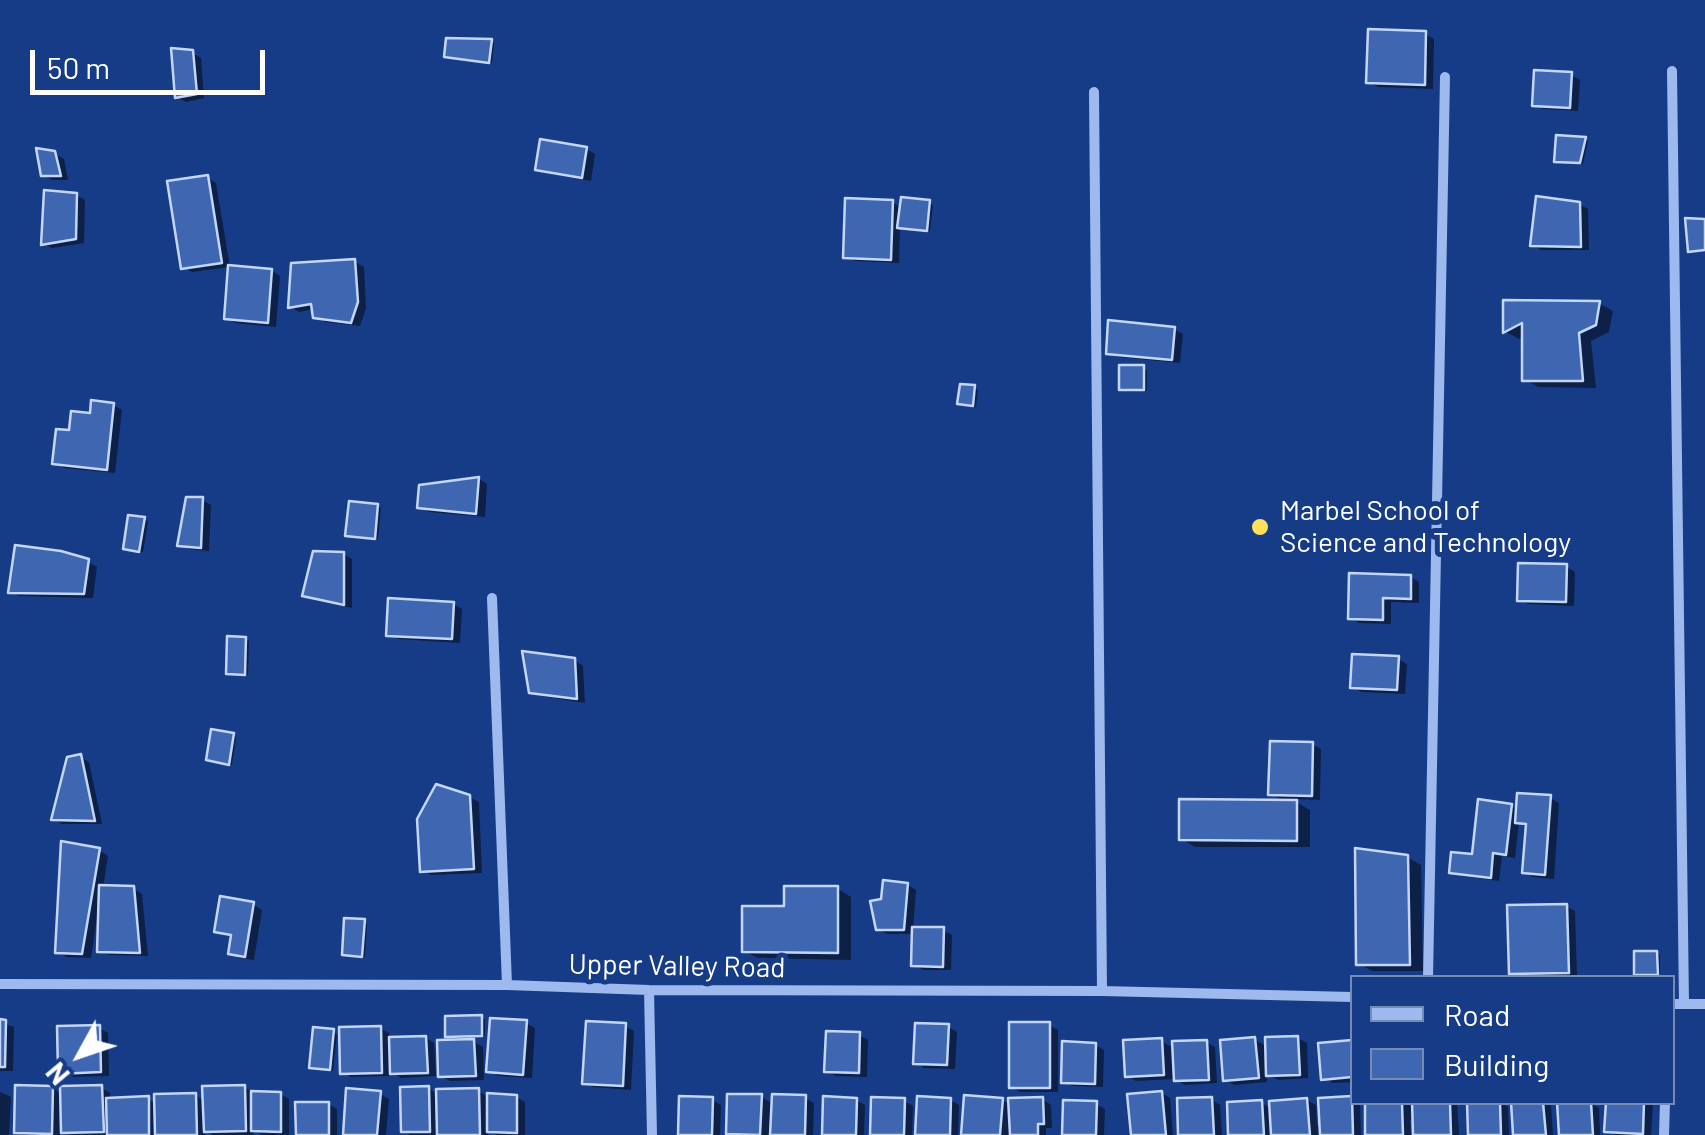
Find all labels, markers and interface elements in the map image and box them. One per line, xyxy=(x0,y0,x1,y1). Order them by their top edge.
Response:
scale bar xyxy=(35,30,270,92)
text: 50 m xyxy=(47,49,110,85)
place label: Marbel School of Science and Technology xyxy=(1280,494,1571,560)
marker: Marbel School of Science and Technology xyxy=(1249,516,1271,538)
street label: Upper Valley Road xyxy=(568,947,786,985)
legend xyxy=(1350,975,1675,1105)
text: Road xyxy=(1444,996,1510,1032)
north arrow xyxy=(30,1005,130,1105)
text: Building xyxy=(1444,1046,1549,1082)
text: N xyxy=(38,1056,76,1092)

